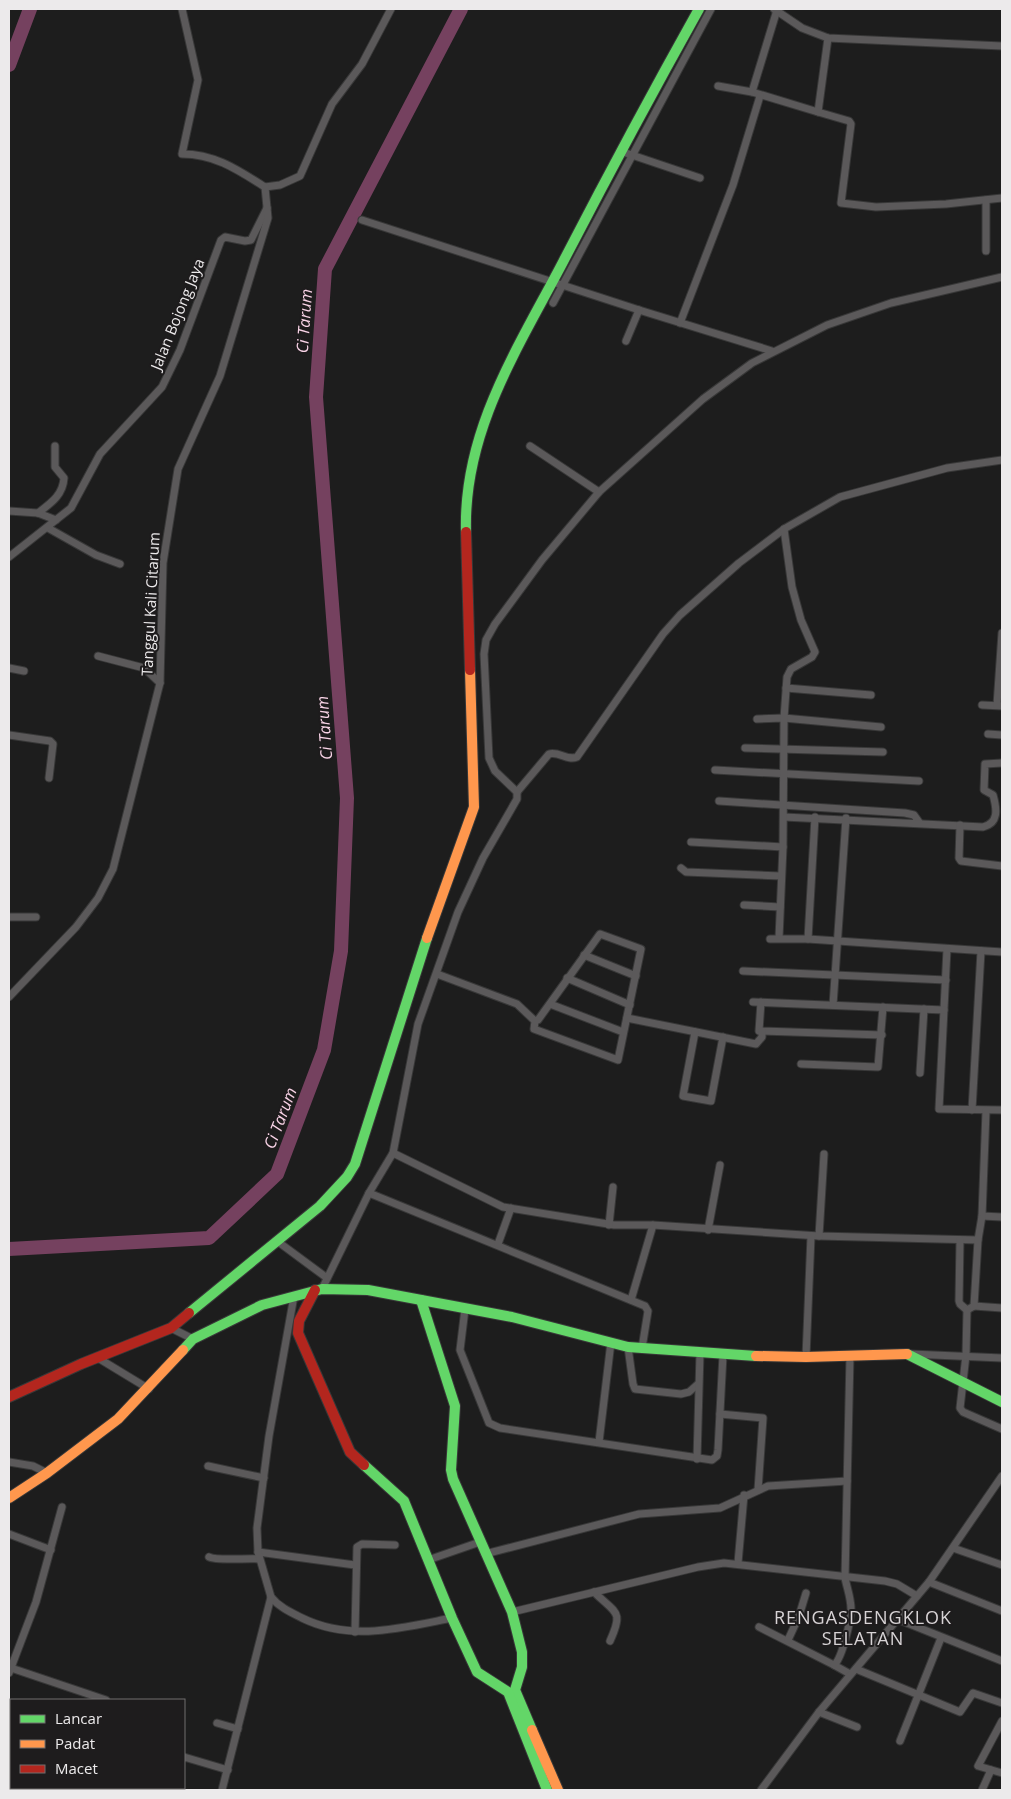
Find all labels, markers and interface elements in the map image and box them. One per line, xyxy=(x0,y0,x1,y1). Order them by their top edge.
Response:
street label: Jalan Bojong Jaya xyxy=(145,255,208,375)
water label: Ci Tarum xyxy=(291,288,317,354)
street label: Tanggul Kali Citarum xyxy=(136,532,164,676)
water label: Ci Tarum xyxy=(311,695,337,761)
water label: Ci Tarum xyxy=(258,1084,302,1152)
district label: RENGASDENGKLOK SELATAN xyxy=(774,1605,952,1650)
legend xyxy=(10,1699,185,1789)
text: Lancar xyxy=(55,1708,102,1728)
text: Padat xyxy=(55,1733,95,1753)
text: Macet xyxy=(55,1758,98,1778)

